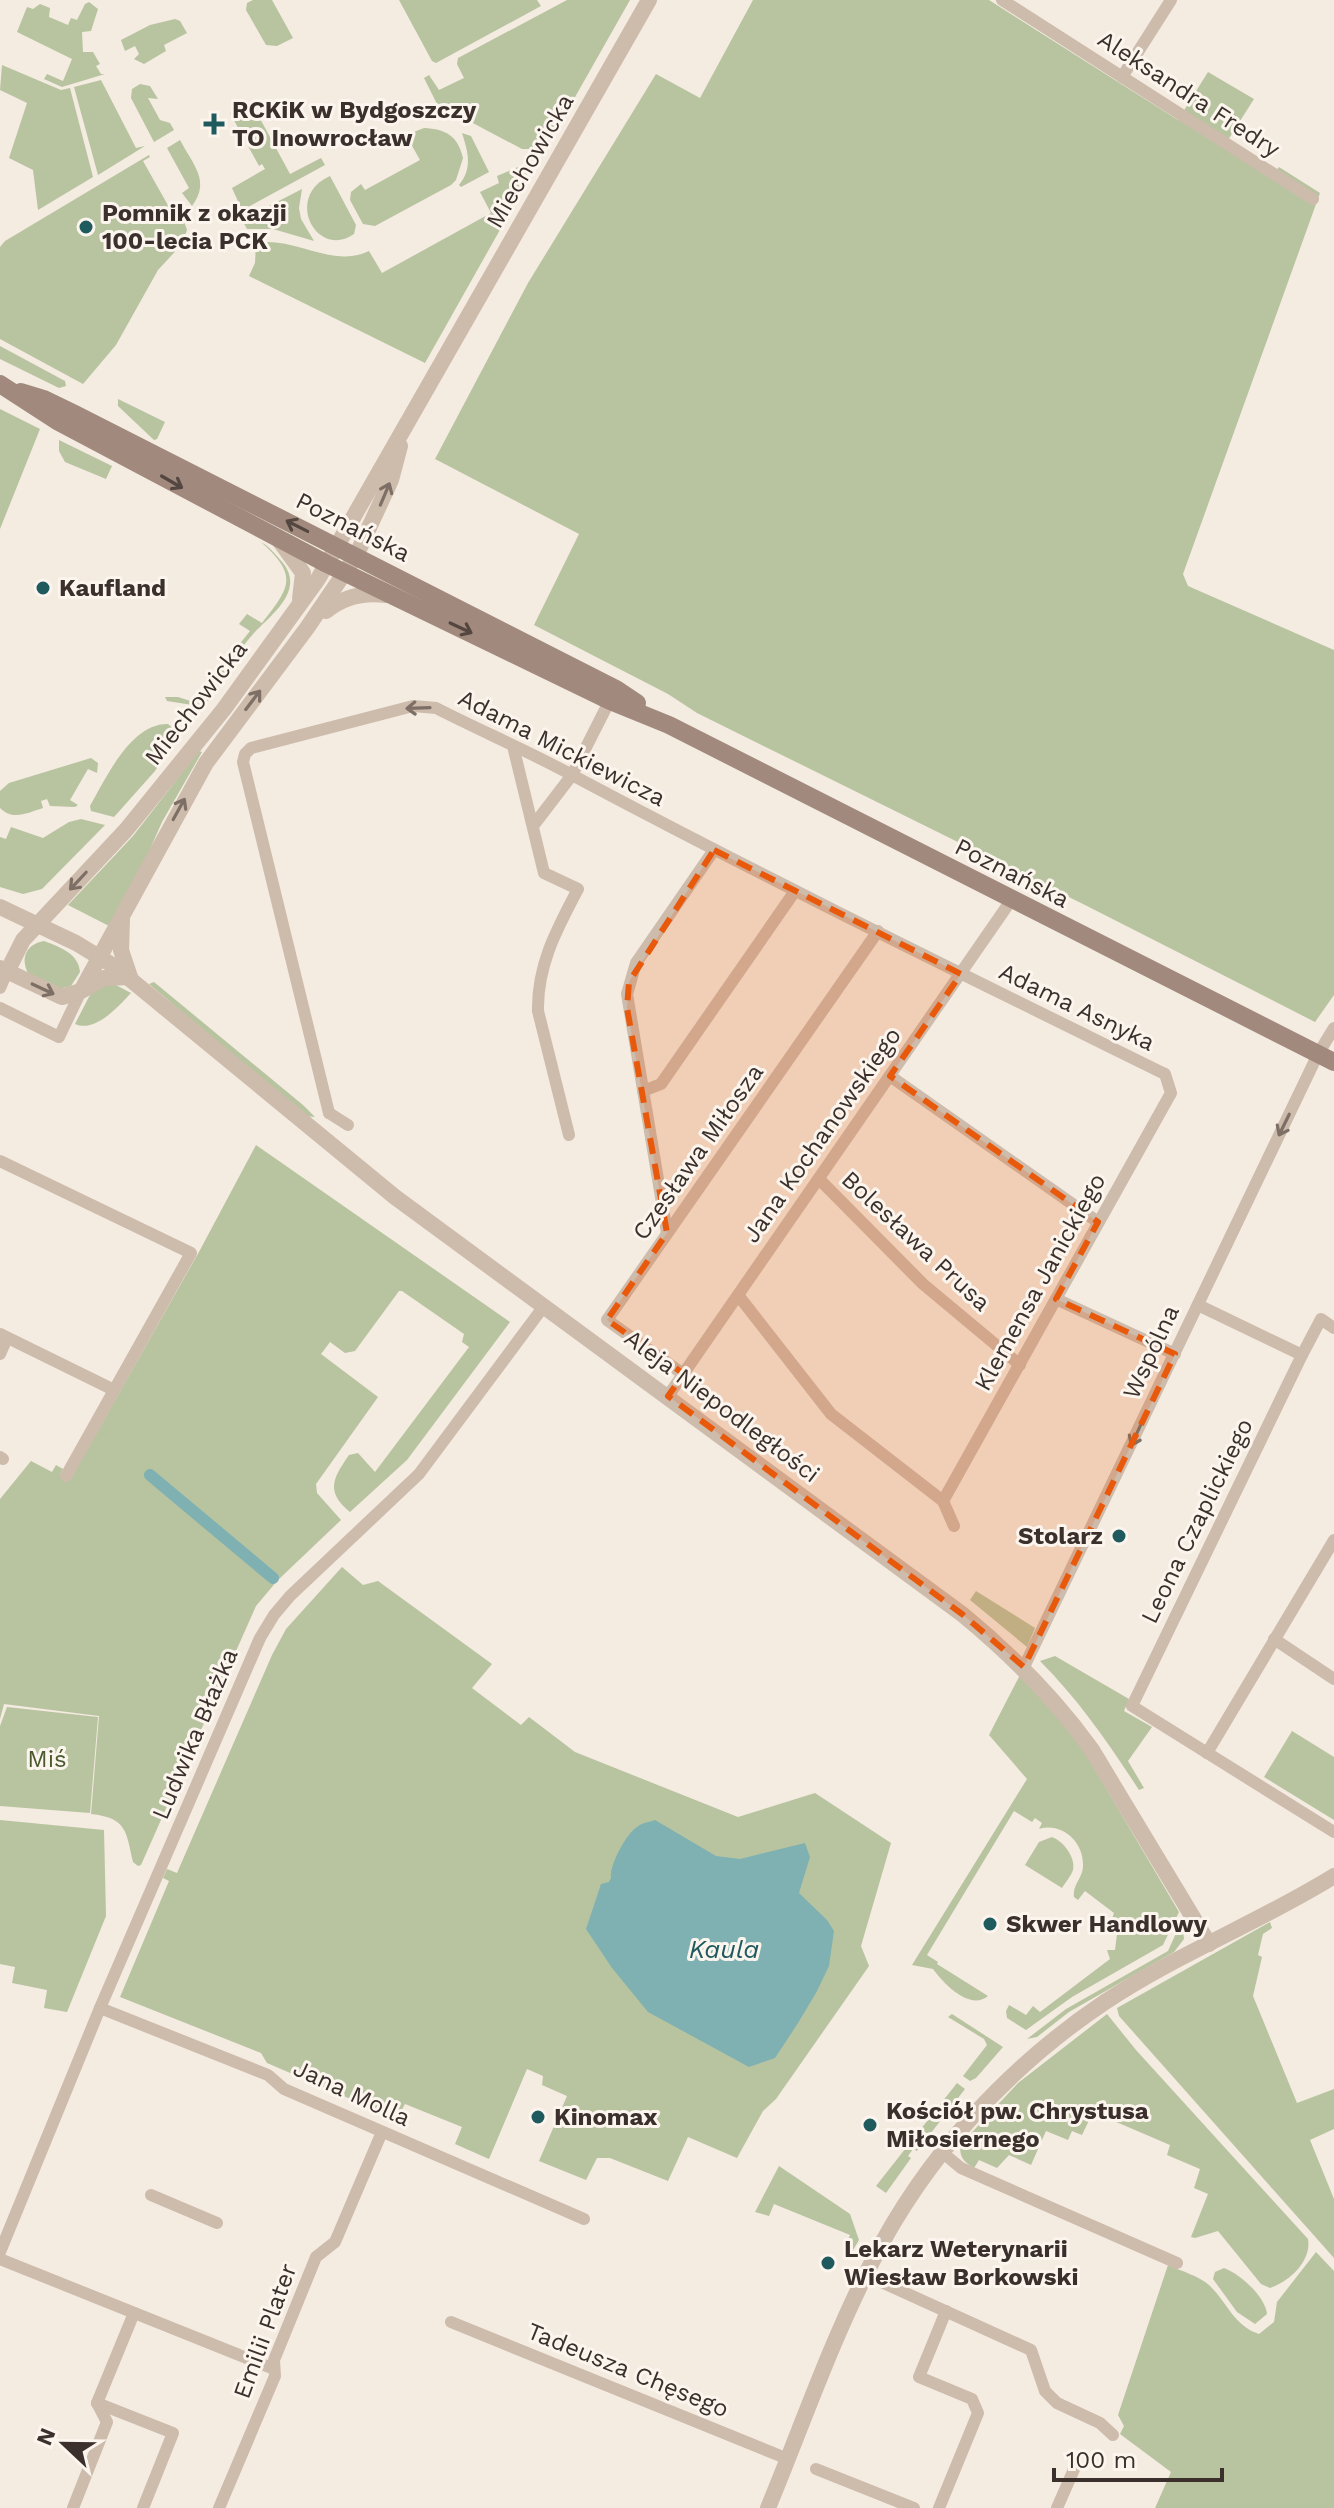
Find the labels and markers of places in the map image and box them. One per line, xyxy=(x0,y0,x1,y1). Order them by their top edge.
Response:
place label: RCKiK w Bydgoszczy TO Inowrocław xyxy=(232,96,477,152)
marker: RCKiK w Bydgoszczy TO Inowrocław xyxy=(203,113,225,135)
place label: Pomnik z okazji 100-lecia PCK xyxy=(102,199,287,255)
marker: Pomnik z okazji 100-lecia PCK xyxy=(77,218,95,236)
place label: Kaufland xyxy=(59,574,166,602)
marker: Kaufland xyxy=(34,579,52,597)
place label: Stolarz xyxy=(1018,1522,1103,1550)
marker: Stolarz xyxy=(1110,1527,1128,1545)
place label: Skwer Handlowy xyxy=(1006,1910,1207,1938)
marker: Skwer Handlowy xyxy=(981,1915,999,1933)
place label: Kościół pw. Chrystusa Miłosiernego xyxy=(886,2097,1149,2153)
place label: Kinomax xyxy=(554,2103,658,2131)
marker: Kinomax xyxy=(529,2108,547,2126)
marker: Kościół pw. Chrystusa Miłosiernego xyxy=(861,2116,879,2134)
place label: Lekarz Weterynarii Wiesław Borkowski xyxy=(844,2235,1078,2291)
marker: Lekarz Weterynarii Wiesław Borkowski xyxy=(819,2254,837,2272)

